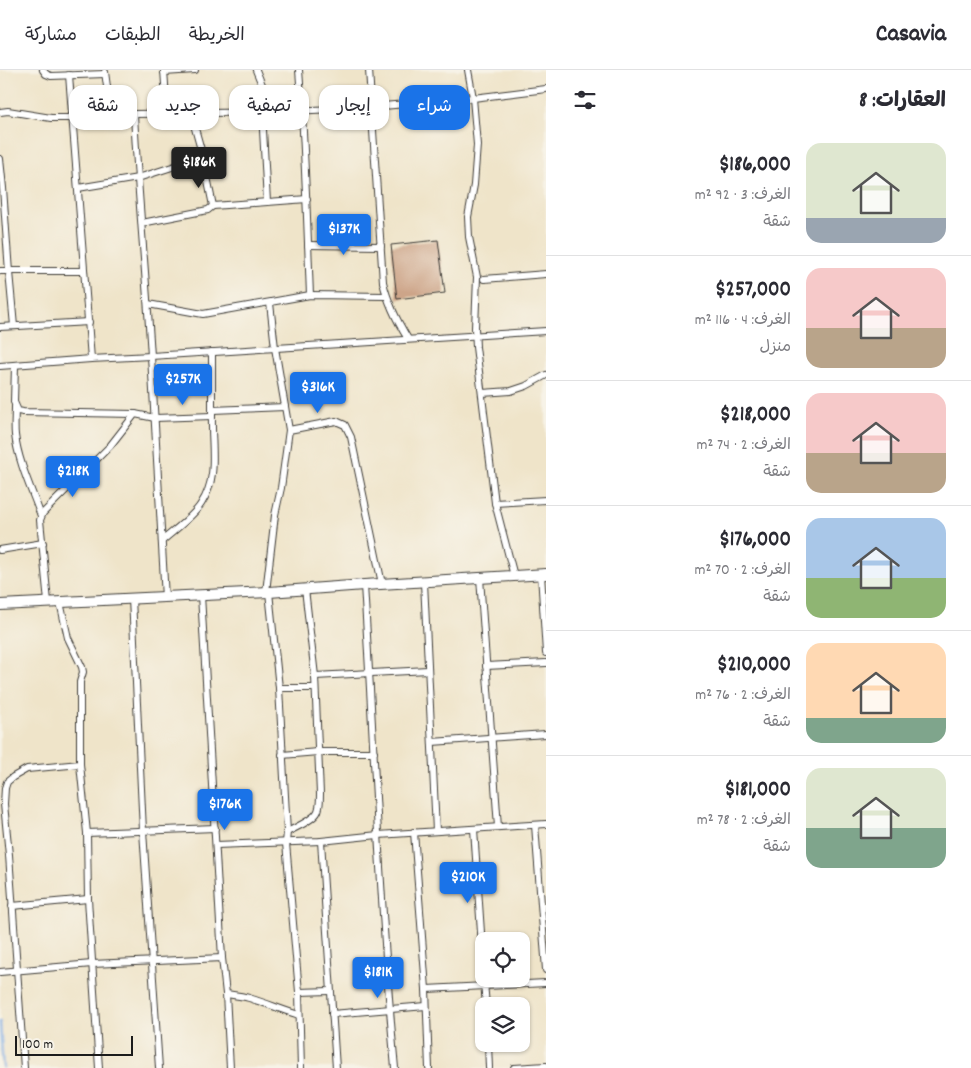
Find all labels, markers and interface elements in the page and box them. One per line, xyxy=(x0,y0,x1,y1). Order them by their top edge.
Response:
text: Casavia xyxy=(876,18,946,52)
text: مشاركة xyxy=(25,24,77,49)
text: الطبقات xyxy=(105,24,161,49)
text: الخريطة xyxy=(189,24,245,49)
chip: شقة xyxy=(69,85,137,130)
chip: جديد xyxy=(147,85,219,130)
chip: تصفية xyxy=(229,85,309,130)
chip: إيجار xyxy=(319,85,389,130)
chip: شراء xyxy=(399,85,470,130)
icon: filters xyxy=(571,86,599,114)
text: العقارات: 8 xyxy=(859,87,946,117)
pin: $186K xyxy=(164,146,234,189)
text: $186K xyxy=(182,151,216,174)
text: $186,000 xyxy=(719,151,791,181)
icon: home xyxy=(846,163,906,223)
text: الغرف: 3 · 92 m² xyxy=(695,184,791,207)
text: شقة xyxy=(763,211,791,234)
pin: $137K xyxy=(309,214,379,256)
text: $137K xyxy=(328,218,360,241)
text: $257,000 xyxy=(715,276,791,306)
icon: home xyxy=(846,288,906,348)
text: الغرف: 4 · 116 m² xyxy=(695,309,791,332)
text: منزل xyxy=(759,336,791,359)
pin: $257K xyxy=(148,364,218,406)
text: $257K xyxy=(165,368,201,391)
pin: $316K xyxy=(283,372,353,414)
text: $316K xyxy=(301,376,335,399)
text: $218,000 xyxy=(720,401,791,431)
icon: home xyxy=(846,413,906,473)
text: الغرف: 2 · 74 m² xyxy=(697,434,791,457)
pin: $218K xyxy=(38,456,108,498)
text: $218K xyxy=(57,460,89,483)
text: شقة xyxy=(763,461,791,484)
text: $176,000 xyxy=(719,526,791,556)
icon: home xyxy=(846,538,906,598)
text: الغرف: 2 · 70 m² xyxy=(694,559,791,582)
text: شقة xyxy=(763,586,791,609)
text: $210,000 xyxy=(717,651,791,681)
icon: home xyxy=(846,663,906,723)
text: الغرف: 2 · 76 m² xyxy=(695,684,791,707)
text: شقة xyxy=(763,711,791,734)
text: $181,000 xyxy=(724,776,791,806)
pin: $176K xyxy=(190,788,260,831)
icon: home xyxy=(846,788,906,848)
text: $176K xyxy=(209,793,241,816)
text: الغرف: 2 · 78 m² xyxy=(697,809,791,832)
text: شقة xyxy=(763,836,791,859)
pin: $210K xyxy=(433,862,503,904)
text: $210K xyxy=(451,866,485,889)
map controls xyxy=(475,932,530,1052)
button: locate xyxy=(475,932,530,987)
pin: $181K xyxy=(343,956,413,999)
text: $181K xyxy=(364,961,392,984)
button: layers xyxy=(475,997,530,1052)
scale bar xyxy=(15,1033,132,1056)
text: 100 m xyxy=(22,1035,53,1055)

